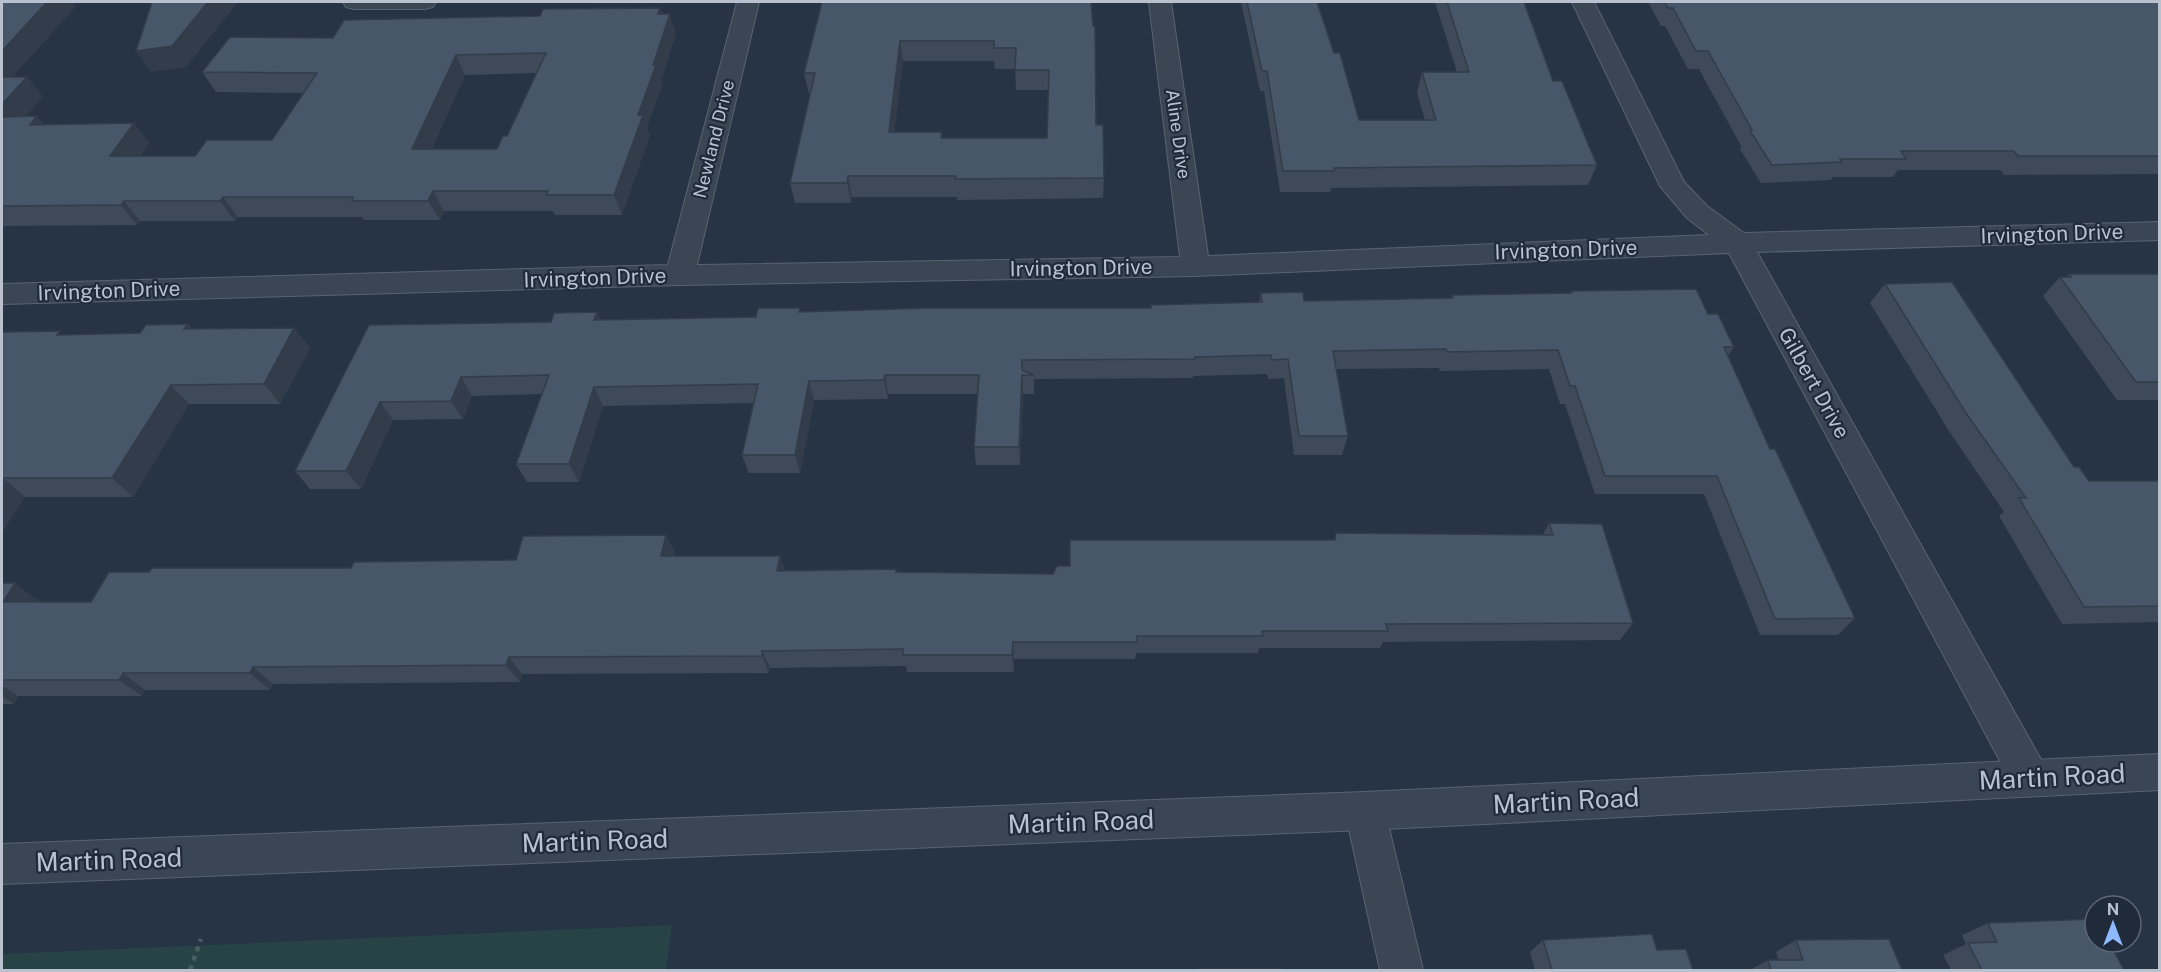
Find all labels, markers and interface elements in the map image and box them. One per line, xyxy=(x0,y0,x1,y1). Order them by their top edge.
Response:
street label: Newland Drive xyxy=(689,77,738,200)
street label: Aline Drive xyxy=(1162,88,1195,180)
street label: Irvington Drive xyxy=(1980,219,2124,248)
street label: Irvington Drive xyxy=(1494,235,1638,264)
street label: Irvington Drive xyxy=(1009,254,1153,281)
street label: Irvington Drive xyxy=(523,263,667,292)
street label: Irvington Drive xyxy=(37,276,181,305)
street label: Gilbert Drive xyxy=(1774,323,1855,443)
street label: Martin Road xyxy=(1978,757,2126,796)
street label: Martin Road xyxy=(1492,781,1640,820)
street label: Martin Road xyxy=(1007,803,1155,840)
street label: Martin Road xyxy=(521,822,669,859)
street label: Martin Road xyxy=(35,841,183,878)
north arrow xyxy=(2083,894,2143,954)
text: N xyxy=(2107,900,2119,919)

